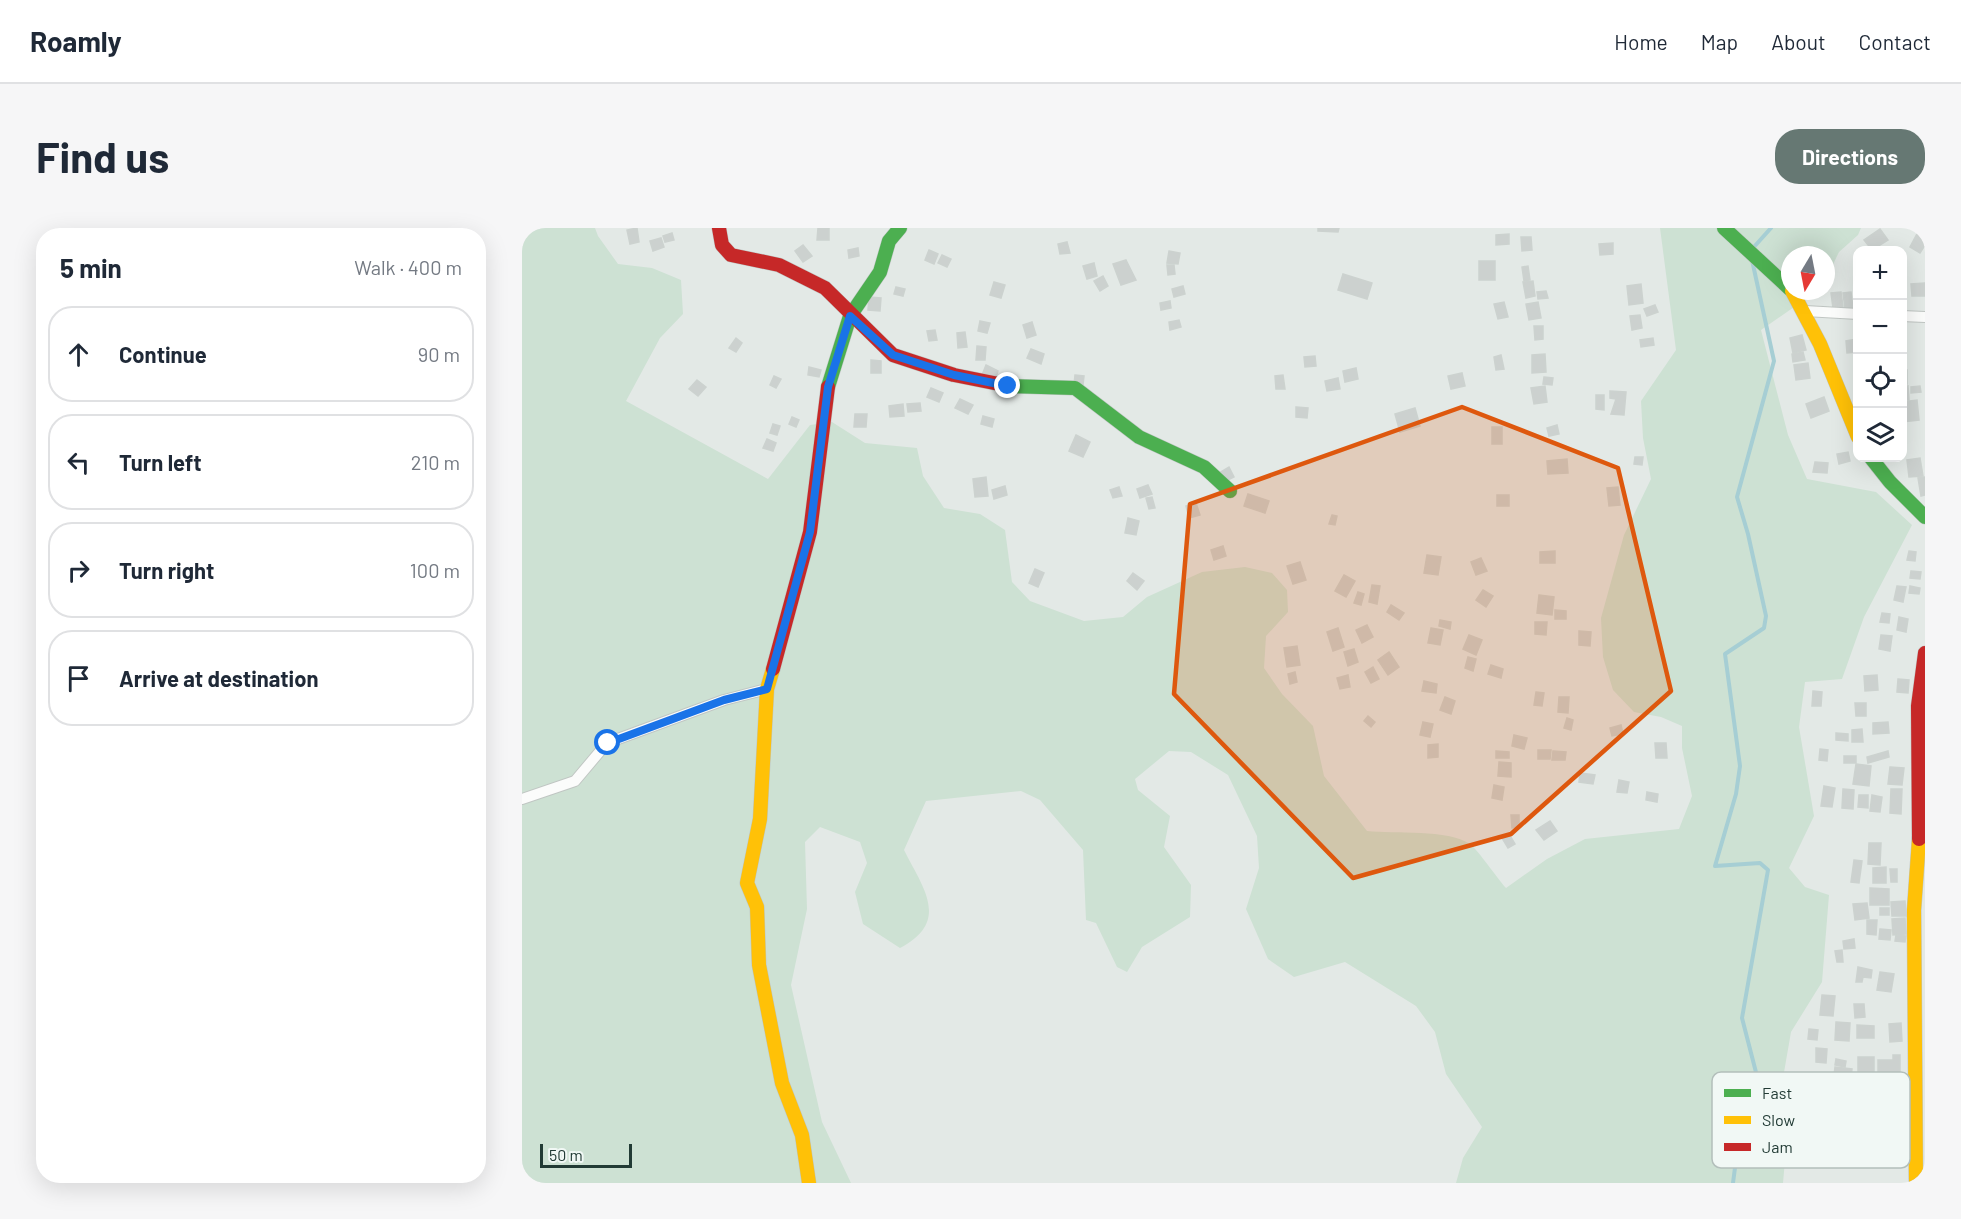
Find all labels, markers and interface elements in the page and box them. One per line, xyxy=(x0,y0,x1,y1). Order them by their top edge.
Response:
text: Roamly xyxy=(30,24,122,58)
text: Home xyxy=(1614,29,1668,54)
text: Map xyxy=(1701,29,1738,54)
text: About xyxy=(1771,29,1826,54)
text: Contact xyxy=(1859,29,1931,54)
button: Directions xyxy=(1775,129,1925,184)
text: Find us xyxy=(36,131,169,181)
north arrow xyxy=(1781,246,1835,300)
map controls xyxy=(1853,246,1907,462)
button: + xyxy=(1853,246,1907,300)
text: 5 min xyxy=(60,252,122,283)
text: Walk · 400 m xyxy=(354,255,462,279)
button: − xyxy=(1853,300,1907,354)
icon: ahead xyxy=(62,338,95,371)
text: Continue xyxy=(119,341,207,367)
text: 90 m xyxy=(418,342,460,366)
button: locate xyxy=(1853,354,1907,408)
route end xyxy=(994,372,1020,398)
button: layers xyxy=(1853,408,1907,462)
icon: left xyxy=(62,446,95,479)
text: Turn left xyxy=(119,449,202,475)
text: 210 m xyxy=(411,450,460,474)
icon: right xyxy=(62,554,95,587)
text: Turn right xyxy=(119,557,214,583)
text: 100 m xyxy=(410,558,460,582)
icon: arrive xyxy=(62,662,95,695)
text: Arrive at destination xyxy=(119,665,318,691)
route start xyxy=(594,729,620,755)
legend xyxy=(1712,1072,1910,1168)
text: Fast xyxy=(1762,1083,1792,1102)
text: Slow xyxy=(1762,1110,1795,1129)
text: Jam xyxy=(1762,1137,1793,1156)
scale bar xyxy=(540,1141,632,1168)
text: 50 m xyxy=(549,1145,583,1164)

